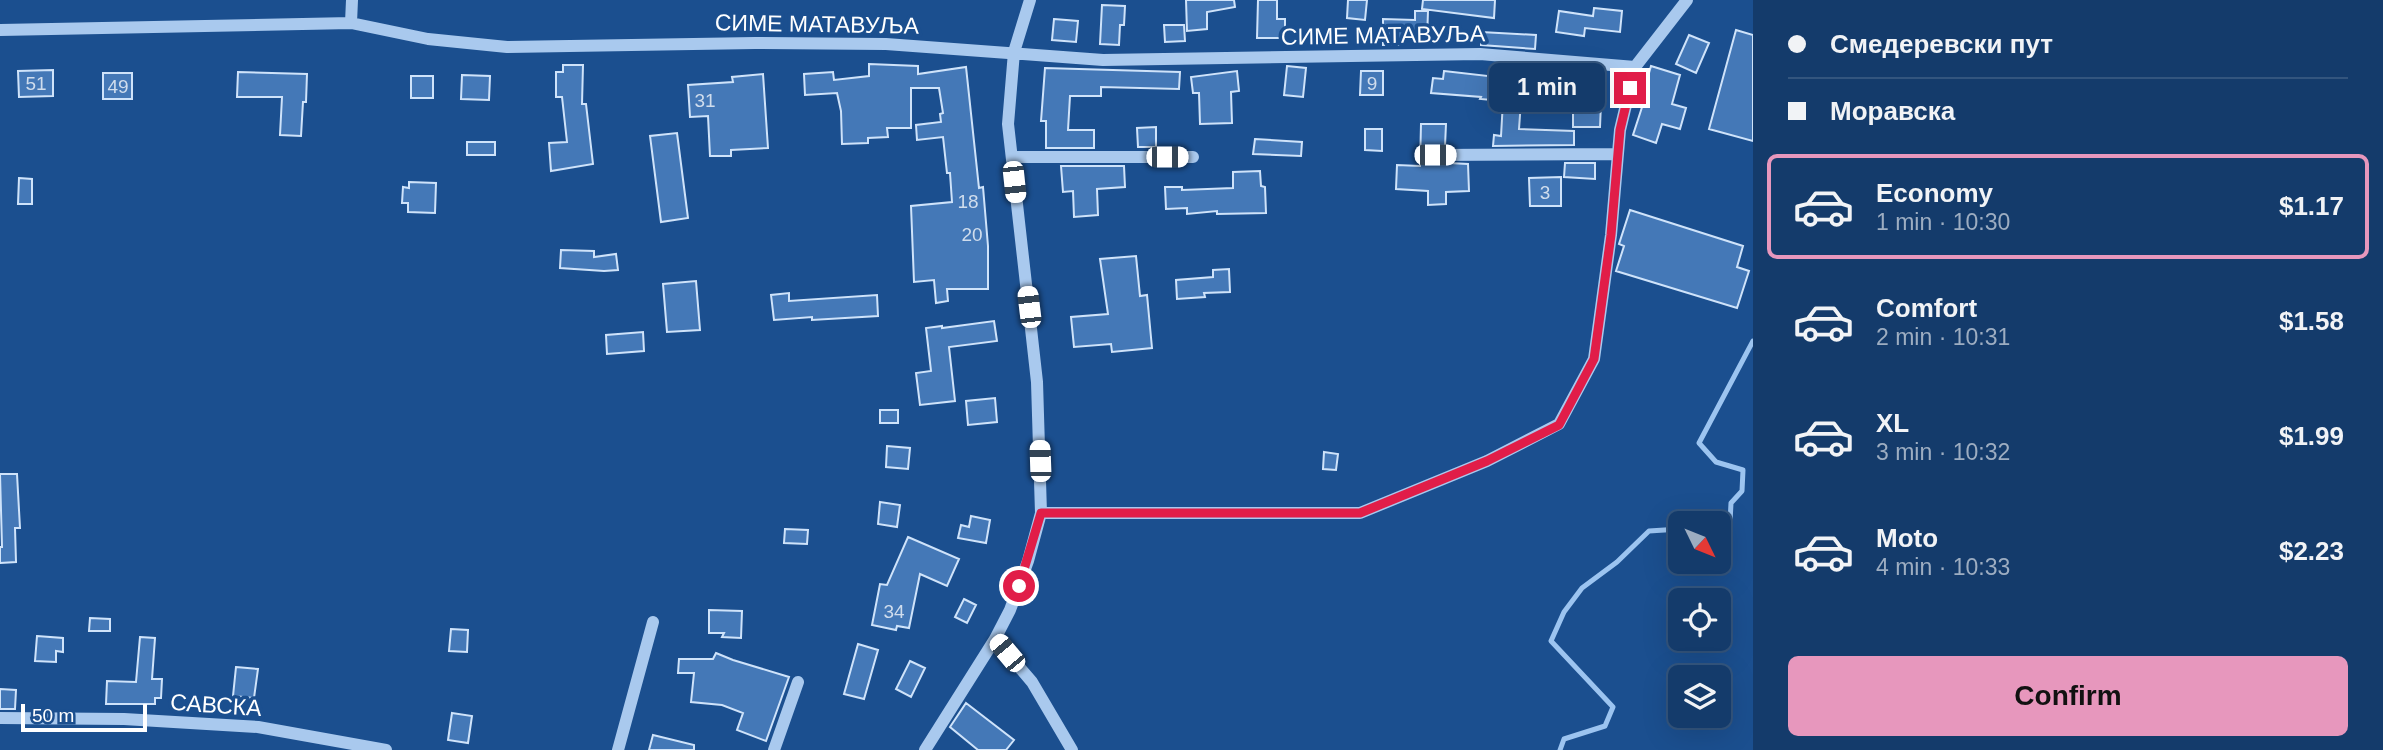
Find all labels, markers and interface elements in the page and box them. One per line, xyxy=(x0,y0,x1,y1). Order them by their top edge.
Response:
street label: СИМЕ МАТАВУЉА xyxy=(715,9,920,39)
street label: СИМЕ МАТАВУЉА xyxy=(1281,20,1486,50)
text: Смедеревски пут xyxy=(1830,29,2053,59)
callout: 1 min xyxy=(1490,64,1606,112)
route end xyxy=(1614,72,1646,104)
house number: 51 xyxy=(25,73,47,94)
house number: 9 xyxy=(1367,73,1377,94)
text: 1 min xyxy=(1517,74,1577,100)
house number: 49 xyxy=(107,76,129,97)
house number: 31 xyxy=(694,90,716,111)
text: Моравска xyxy=(1830,96,1955,126)
car xyxy=(1415,145,1457,166)
car xyxy=(1147,147,1189,168)
car xyxy=(1002,160,1027,204)
icon: car xyxy=(1792,175,1855,238)
text: Economy xyxy=(1876,178,1993,208)
house number: 3 xyxy=(1540,182,1550,203)
house number: 18 xyxy=(957,191,979,212)
text: $1.17 xyxy=(2279,191,2344,221)
text: 1 min · 10:30 xyxy=(1876,209,2010,235)
house number: 20 xyxy=(961,224,983,245)
car xyxy=(1017,285,1042,329)
icon: car xyxy=(1792,290,1855,353)
text: Comfort xyxy=(1876,293,1977,323)
text: $1.58 xyxy=(2279,306,2344,336)
text: 2 min · 10:31 xyxy=(1876,324,2010,350)
icon: car xyxy=(1792,405,1855,468)
text: XL xyxy=(1876,408,1909,438)
text: $1.99 xyxy=(2279,421,2344,451)
text: 3 min · 10:32 xyxy=(1876,439,2010,465)
car xyxy=(1029,440,1052,482)
north arrow xyxy=(1668,511,1731,574)
map controls xyxy=(1668,511,1731,728)
icon: car xyxy=(1792,520,1855,583)
text: Moto xyxy=(1876,523,1938,553)
text: $2.23 xyxy=(2279,536,2344,566)
text: 4 min · 10:33 xyxy=(1876,554,2010,580)
route start xyxy=(1003,570,1035,602)
button: locate xyxy=(1668,588,1731,651)
house number: 34 xyxy=(883,601,905,622)
car xyxy=(986,630,1029,676)
button: Confirm xyxy=(1788,656,2348,736)
button: layers xyxy=(1668,665,1731,728)
street label: САВСКА xyxy=(170,689,263,721)
scale bar xyxy=(21,701,147,733)
text: 50 m xyxy=(32,705,74,726)

